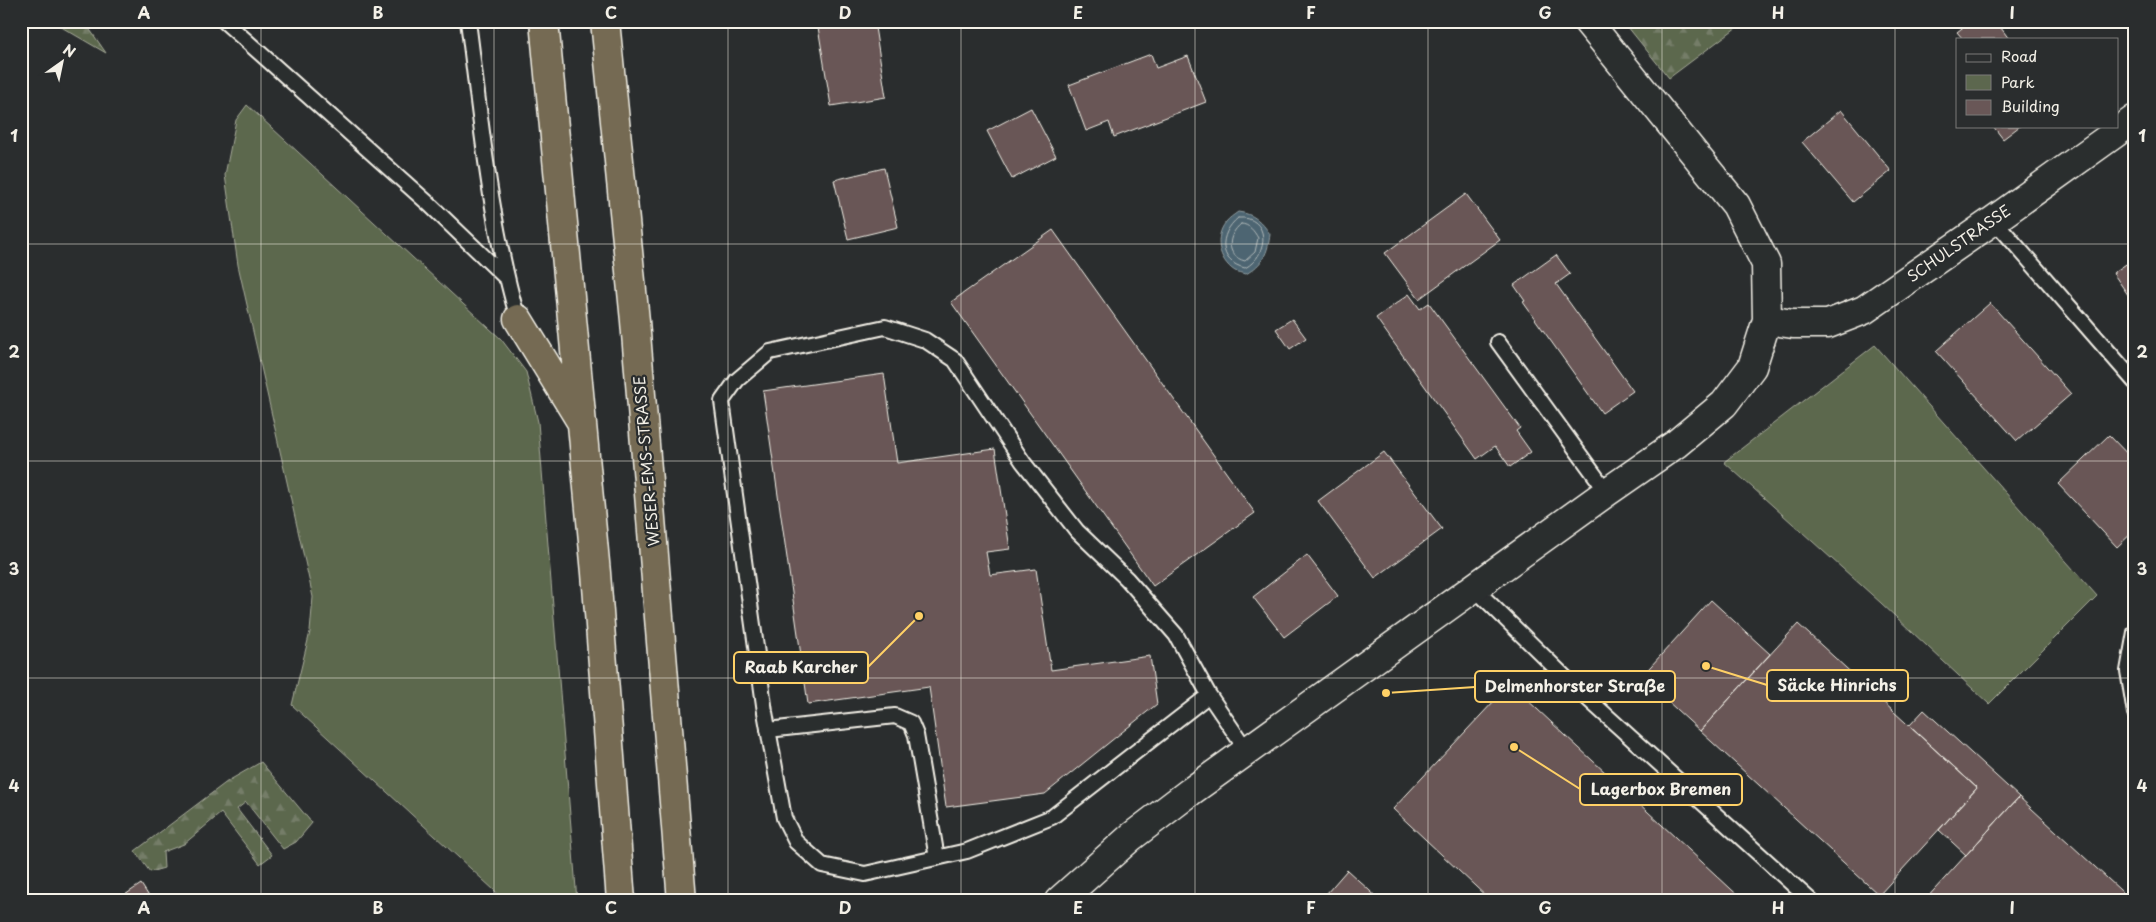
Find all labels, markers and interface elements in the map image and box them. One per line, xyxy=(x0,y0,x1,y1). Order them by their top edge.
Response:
text: A xyxy=(138,0,151,24)
text: B xyxy=(373,0,384,24)
text: C xyxy=(605,0,617,24)
text: D xyxy=(839,0,851,24)
text: E xyxy=(1073,0,1083,24)
text: F xyxy=(1306,0,1316,24)
text: G xyxy=(1538,0,1552,24)
text: H xyxy=(1772,0,1784,24)
text: I xyxy=(2009,0,2015,24)
north arrow xyxy=(38,38,88,88)
legend xyxy=(1956,38,2118,128)
text: N xyxy=(59,39,80,63)
text: Road xyxy=(2001,44,2037,67)
text: Park xyxy=(2001,70,2035,93)
text: Building xyxy=(2001,94,2060,117)
text: 1 xyxy=(10,123,18,147)
text: 1 xyxy=(2138,123,2146,147)
street label: SCHULSTRASSE xyxy=(1902,198,2015,287)
text: 2 xyxy=(8,339,20,363)
text: 2 xyxy=(2136,339,2148,363)
street label: WESER-EMS-STRASSE xyxy=(627,375,664,547)
text: 3 xyxy=(9,556,19,580)
text: 3 xyxy=(2137,556,2147,580)
callout: Raab Karcher xyxy=(734,652,868,683)
text: Raab Karcher xyxy=(744,654,858,678)
callout: Säcke Hinrichs xyxy=(1767,670,1908,701)
callout: Delmenhorster Straße xyxy=(1475,671,1675,702)
text: Säcke Hinrichs xyxy=(1777,672,1897,696)
text: Delmenhorster Straße xyxy=(1485,673,1665,697)
text: 4 xyxy=(9,773,20,797)
text: 4 xyxy=(2137,773,2148,797)
callout: Lagerbox Bremen xyxy=(1580,774,1742,805)
text: Lagerbox Bremen xyxy=(1591,776,1731,800)
text: A xyxy=(138,895,151,919)
text: B xyxy=(373,895,384,919)
text: C xyxy=(605,895,617,919)
text: D xyxy=(839,895,851,919)
text: E xyxy=(1073,895,1083,919)
text: F xyxy=(1306,895,1316,919)
text: G xyxy=(1538,895,1552,919)
text: H xyxy=(1772,895,1784,919)
text: I xyxy=(2009,895,2015,919)

